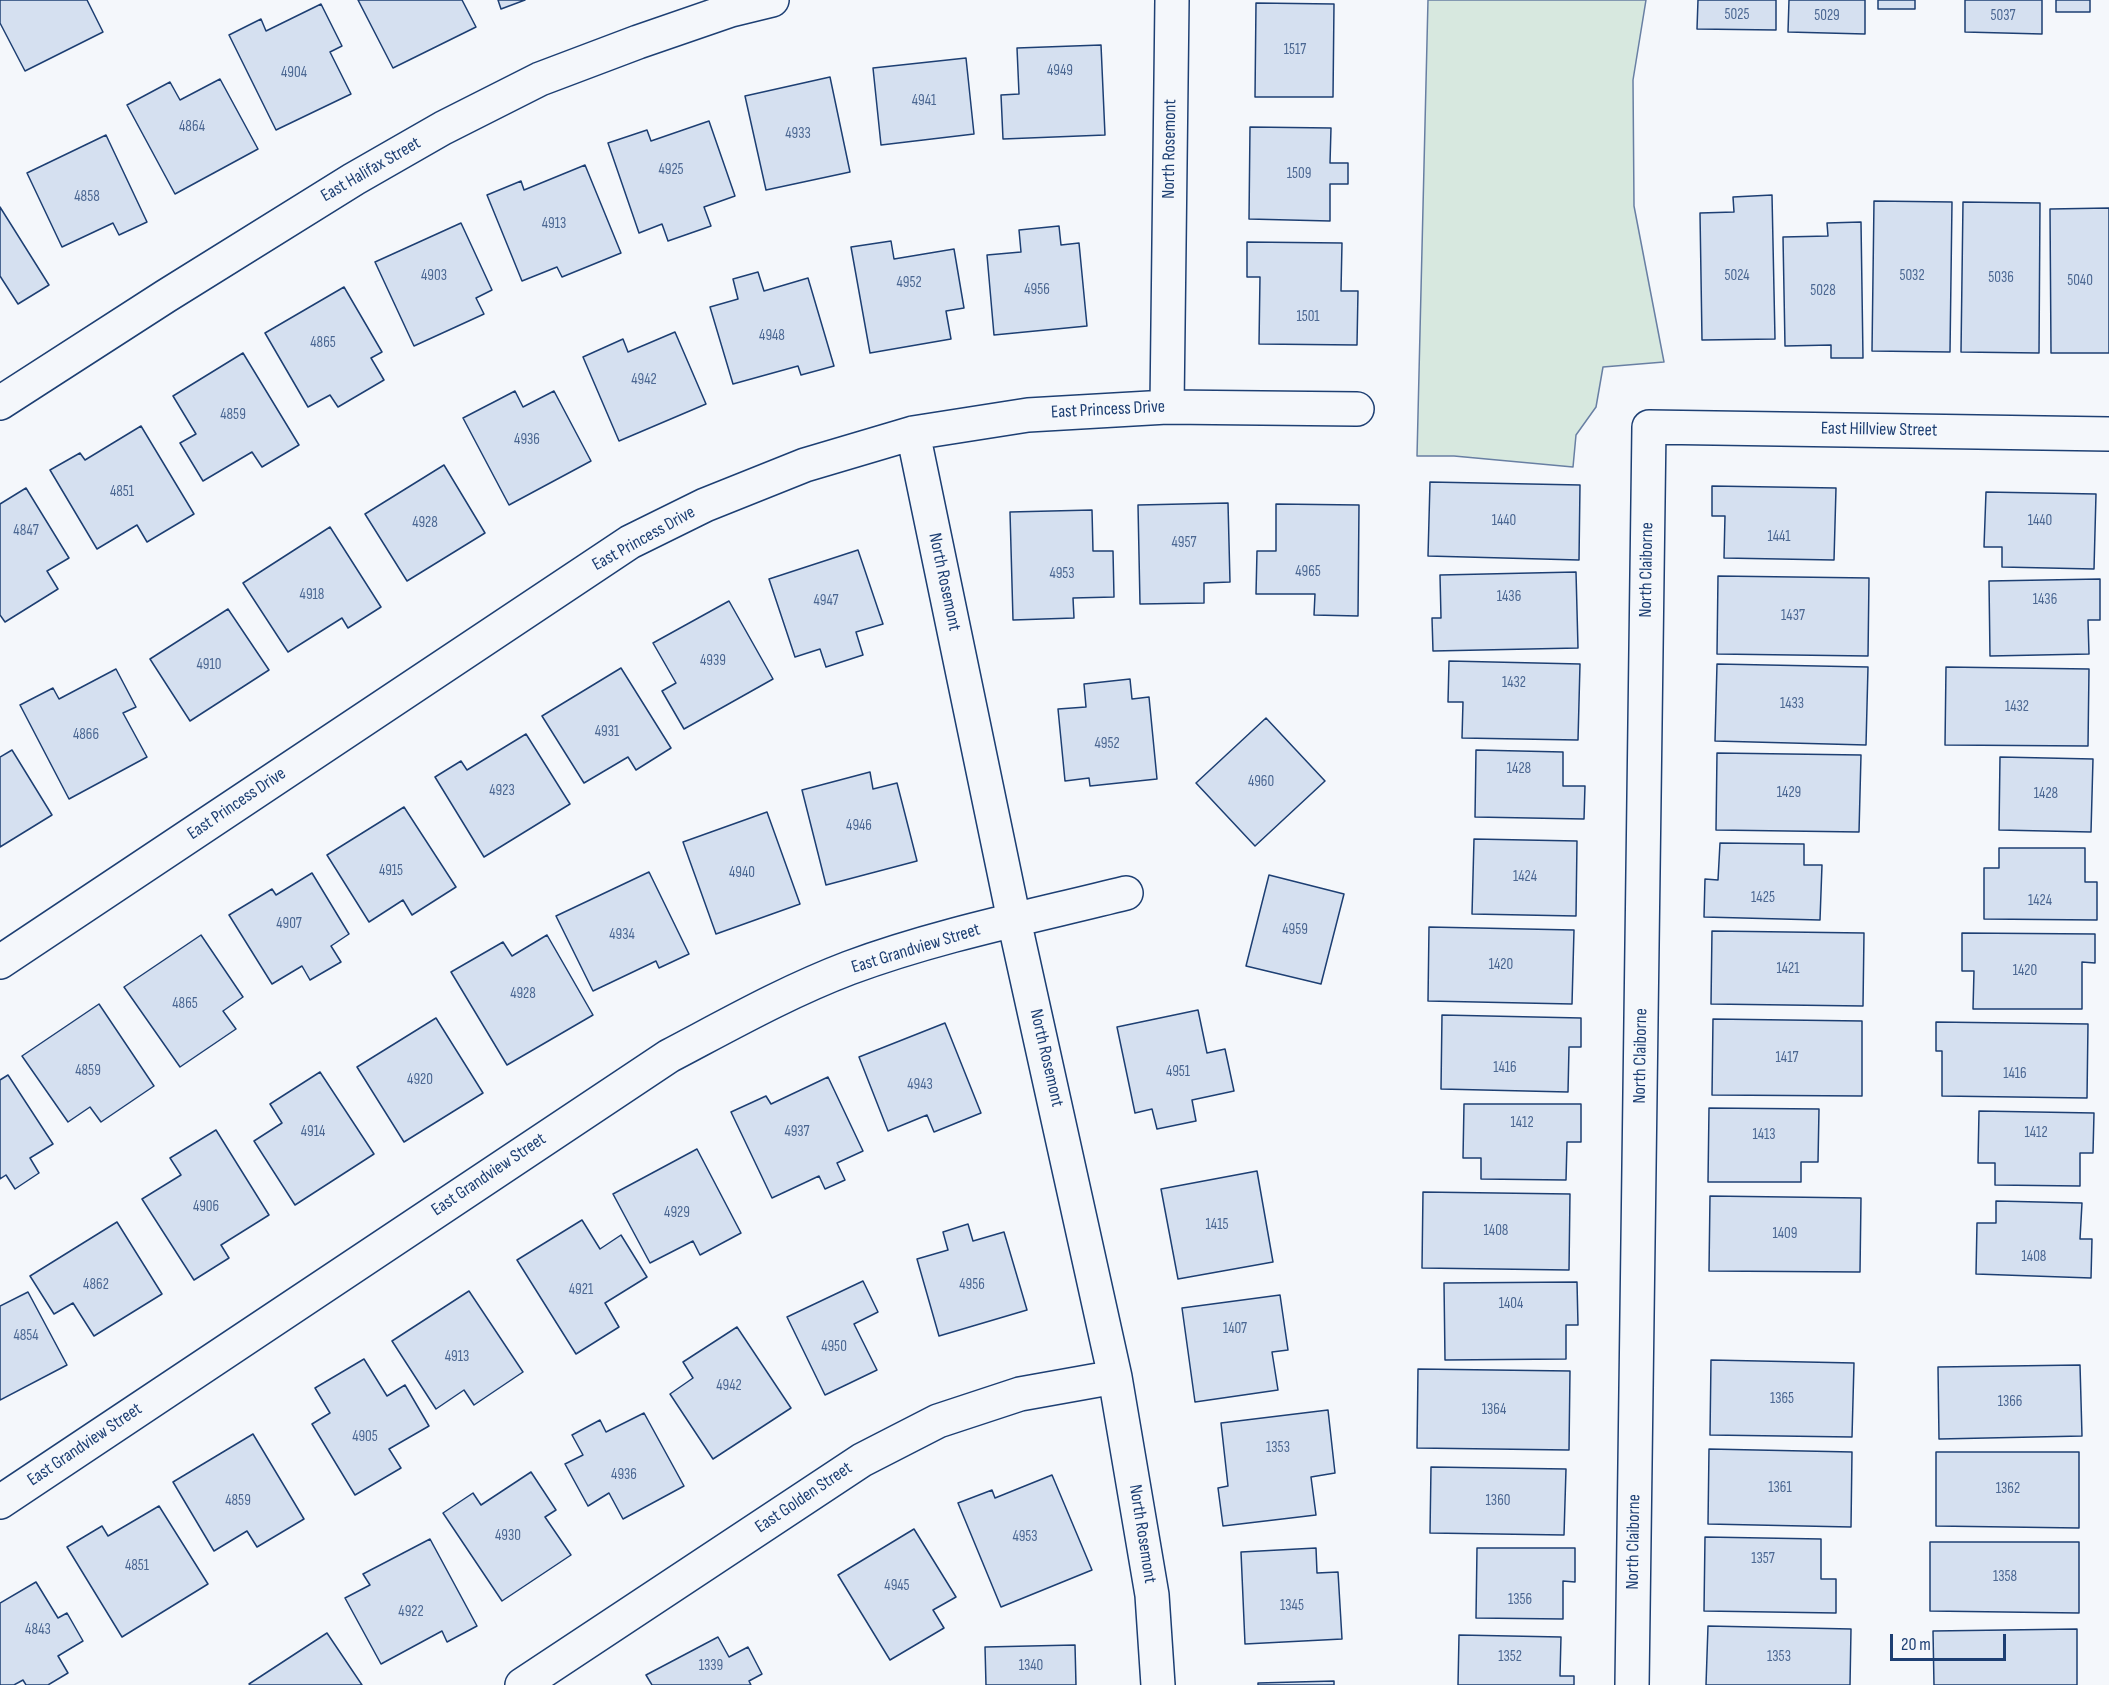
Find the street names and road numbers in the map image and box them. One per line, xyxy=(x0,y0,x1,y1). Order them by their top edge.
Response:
street label: North Rosemont xyxy=(1158,99,1182,199)
street label: East Halifax Street xyxy=(317,133,425,207)
street label: East Princess Drive xyxy=(1050,396,1166,424)
street label: East Hillview Street xyxy=(1821,418,1937,442)
street label: East Princess Drive xyxy=(589,502,699,576)
street label: North Claiborne xyxy=(1635,522,1659,618)
street label: North Rosemont xyxy=(923,531,965,633)
street label: East Princess Drive xyxy=(184,763,290,845)
street label: East Grandview Street xyxy=(849,919,983,979)
street label: North Rosemont xyxy=(1024,1007,1068,1109)
street label: North Claiborne xyxy=(1629,1008,1653,1104)
street label: East Grandview Street xyxy=(428,1129,550,1221)
street label: East Grandview Street xyxy=(24,1399,146,1491)
street label: East Golden Street xyxy=(752,1458,856,1538)
street label: North Rosemont xyxy=(1124,1483,1160,1585)
street label: North Claiborne xyxy=(1622,1494,1646,1590)

